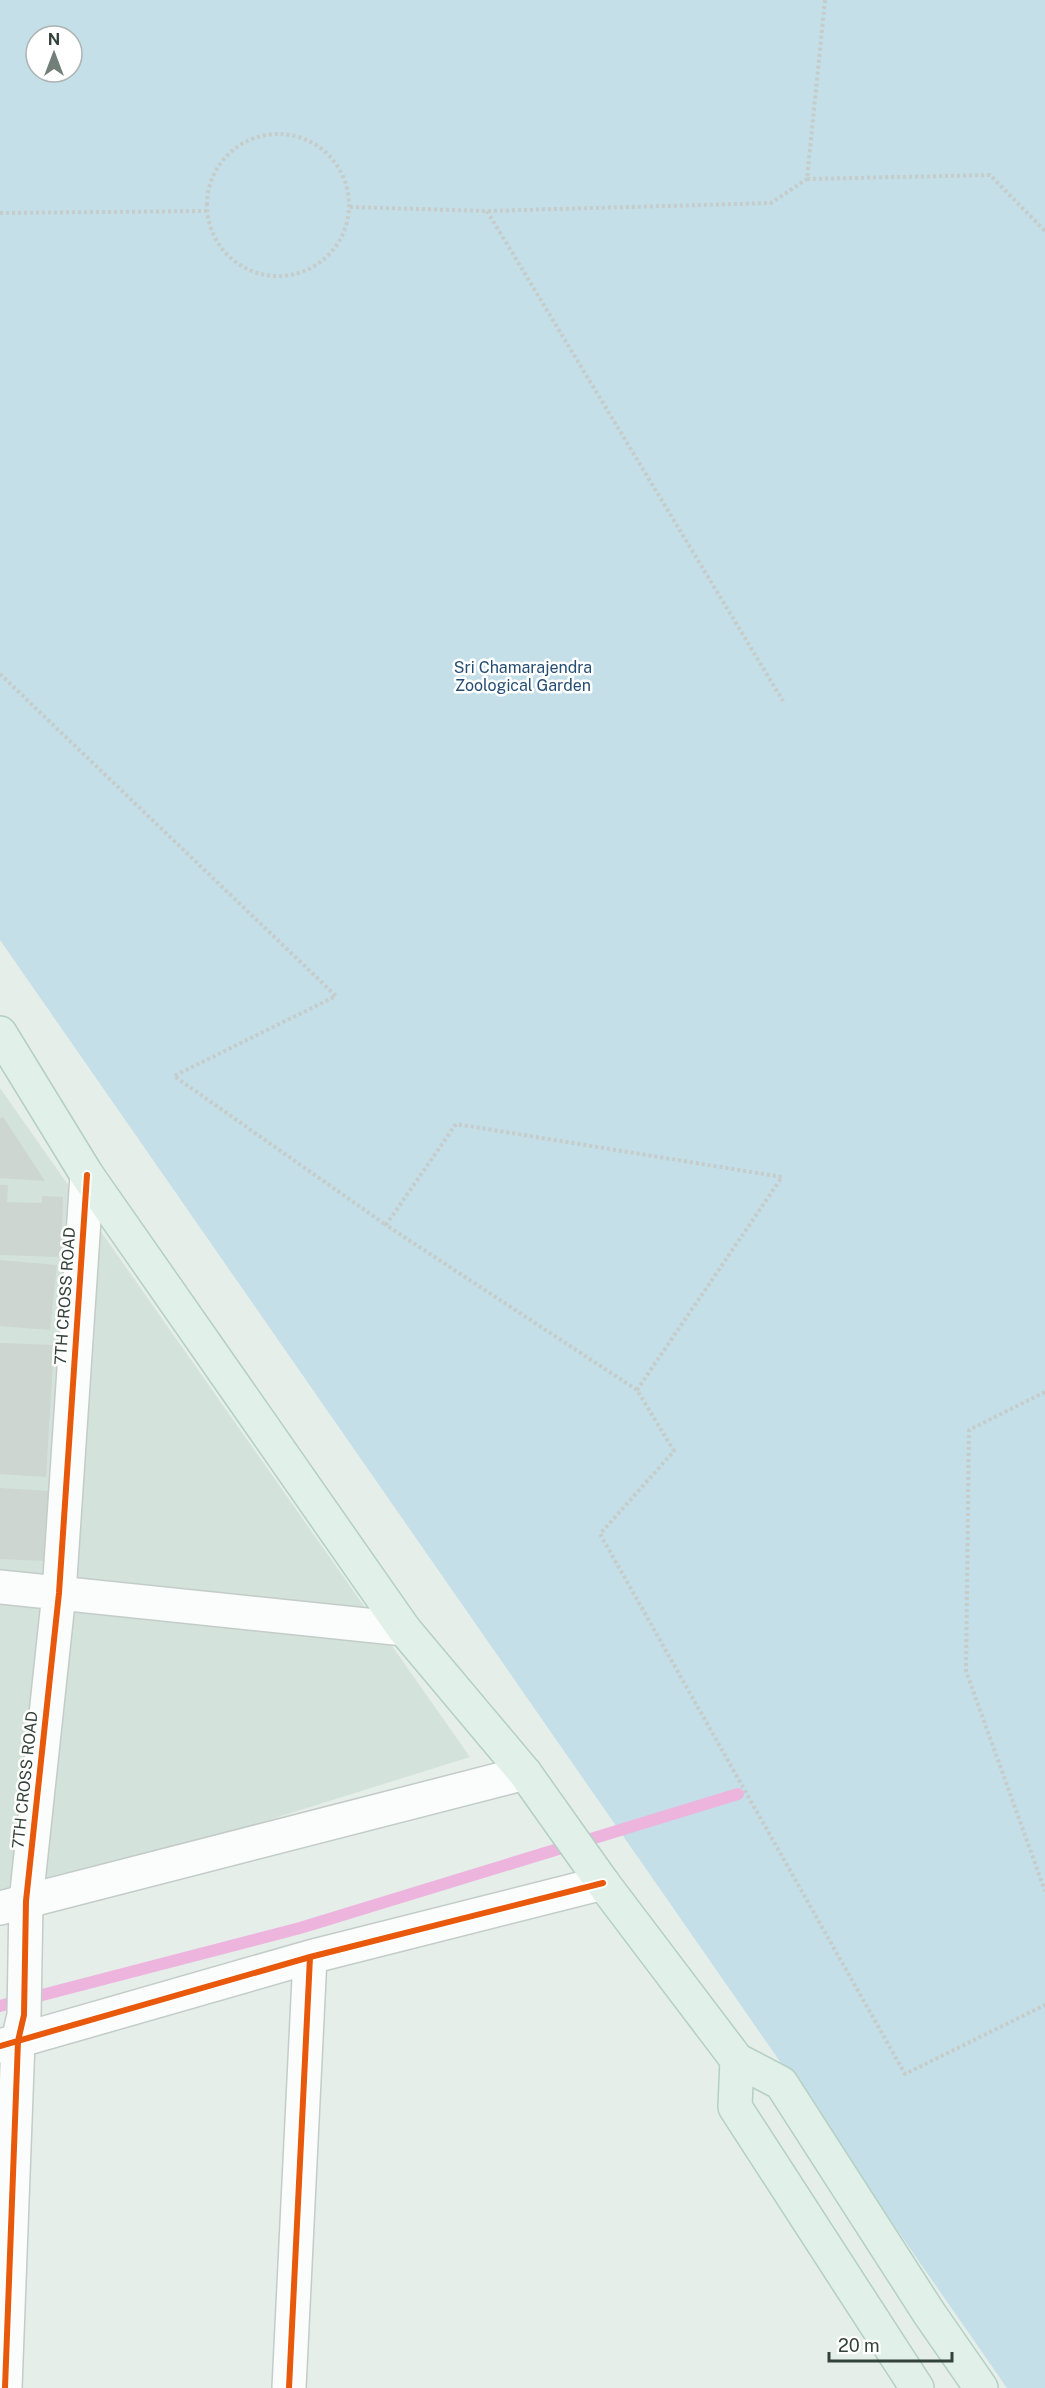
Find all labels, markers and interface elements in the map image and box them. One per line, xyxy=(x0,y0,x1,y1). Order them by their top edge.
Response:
north arrow xyxy=(24,24,84,84)
text: N xyxy=(48,30,60,49)
park label: Sri Chamarajendra Zoological Garden xyxy=(454,658,592,695)
street label: 7TH CROSS ROAD xyxy=(51,1226,79,1366)
street label: 7TH CROSS ROAD xyxy=(8,1710,42,1850)
scale bar xyxy=(829,2325,952,2363)
text: 20 m xyxy=(838,2335,880,2356)

